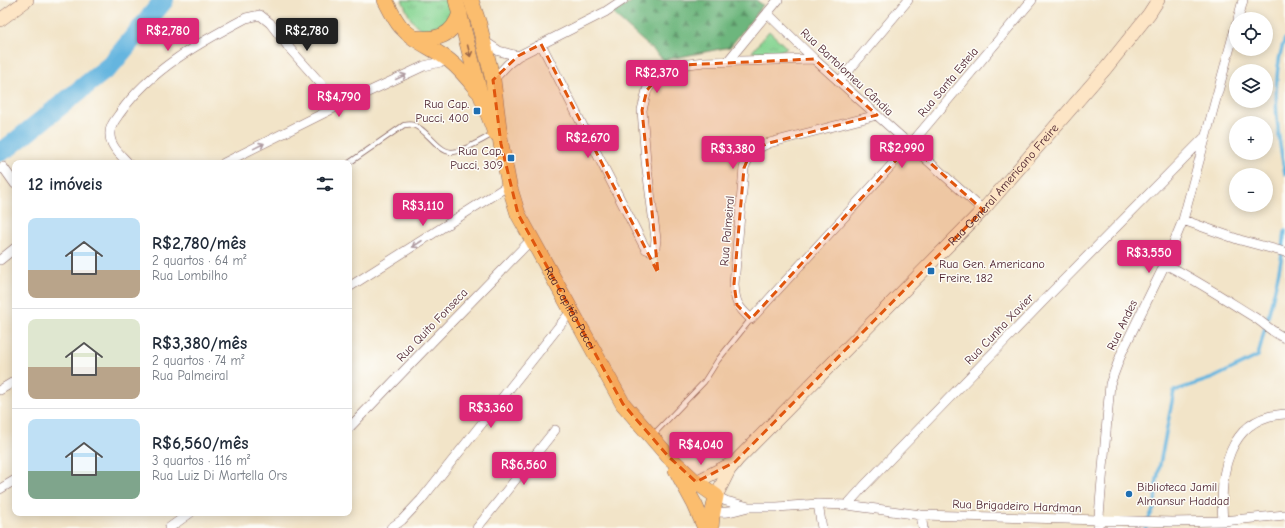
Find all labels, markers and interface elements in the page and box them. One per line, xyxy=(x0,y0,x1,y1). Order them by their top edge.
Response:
map controls xyxy=(1229,12,1273,212)
button: locate xyxy=(1229,12,1273,56)
pin: R$2,780 xyxy=(131,18,205,52)
pin: R$2,780 xyxy=(270,18,344,52)
text: R$2,780 xyxy=(146,23,190,38)
text: R$2,780 xyxy=(285,23,329,38)
street label: Rua Bartolomeu Cândia xyxy=(798,25,896,119)
one-way arrow xyxy=(466,44,474,57)
street label: Rua Santa Estela xyxy=(915,44,981,120)
pin: R$2,370 xyxy=(620,60,694,94)
button: layers xyxy=(1229,64,1273,108)
text: R$2,370 xyxy=(635,65,679,80)
one-way arrow xyxy=(395,73,407,80)
pin: R$4,790 xyxy=(302,84,376,118)
text: R$4,790 xyxy=(317,89,361,104)
place label: Rua Cap. Pucci, 400 xyxy=(415,97,469,125)
marker: Rua Cap. Pucci, 400 xyxy=(472,106,482,116)
button: + xyxy=(1229,116,1273,160)
street label: Rua General Americano Freire xyxy=(945,121,1061,248)
pin: R$2,670 xyxy=(551,125,625,159)
text: R$2,670 xyxy=(566,130,610,145)
pin: R$2,990 xyxy=(865,135,939,169)
pin: R$3,380 xyxy=(696,136,770,170)
text: R$2,990 xyxy=(879,140,925,155)
one-way arrow xyxy=(253,141,265,149)
text: R$3,380 xyxy=(711,141,755,156)
place label: Rua Cap. Pucci, 309 xyxy=(450,144,503,172)
marker: Rua Cap. Pucci, 309 xyxy=(506,153,516,163)
button: − xyxy=(1229,168,1273,212)
icon: filters xyxy=(314,173,336,195)
text: 12 imóveis xyxy=(28,175,102,194)
pin: R$3,110 xyxy=(386,193,460,227)
street label: Rua Palmeiral xyxy=(717,195,737,267)
text: R$3,110 xyxy=(402,198,444,213)
icon: home xyxy=(60,234,108,282)
text: R$2,780/mês xyxy=(152,234,246,253)
one-way arrow xyxy=(412,240,423,248)
pin: R$3,550 xyxy=(1112,240,1186,274)
text: R$3,550 xyxy=(1126,245,1172,260)
text: 2 quartos · 64 m² xyxy=(152,253,247,268)
place label: Rua Gen. Americano Freire, 182 xyxy=(939,257,1045,285)
street label: Rua Capitão Pucci xyxy=(541,264,599,352)
marker: Rua Gen. Americano Freire, 182 xyxy=(926,266,936,276)
text: Rua Lombilho xyxy=(152,268,228,283)
street label: Rua Quito Fonseca xyxy=(393,285,471,365)
street label: Rua Cunha Xavier xyxy=(962,290,1037,367)
street label: Rua Andes xyxy=(1104,297,1140,353)
text: R$3,380/mês xyxy=(152,334,247,353)
icon: home xyxy=(60,335,108,383)
text: 2 quartos · 74 m² xyxy=(152,353,245,368)
text: Rua Palmeiral xyxy=(152,368,228,383)
pin: R$3,360 xyxy=(454,395,528,429)
text: R$3,360 xyxy=(469,400,513,415)
pin: R$4,040 xyxy=(664,432,738,466)
text: R$6,560/mês xyxy=(152,434,248,453)
icon: home xyxy=(60,435,108,483)
text: R$4,040 xyxy=(679,437,723,452)
pin: R$6,560 xyxy=(487,452,561,486)
text: 3 quartos · 116 m² xyxy=(152,453,250,468)
text: R$6,560 xyxy=(501,457,547,472)
text: Rua Luiz Di Martella Ors xyxy=(152,468,287,483)
place label: Biblioteca Jamil Almansur Haddad xyxy=(1137,480,1229,508)
marker: Biblioteca Jamil Almansur Haddad xyxy=(1124,489,1134,499)
street label: Rua Brigadeiro Hardman xyxy=(952,497,1082,515)

